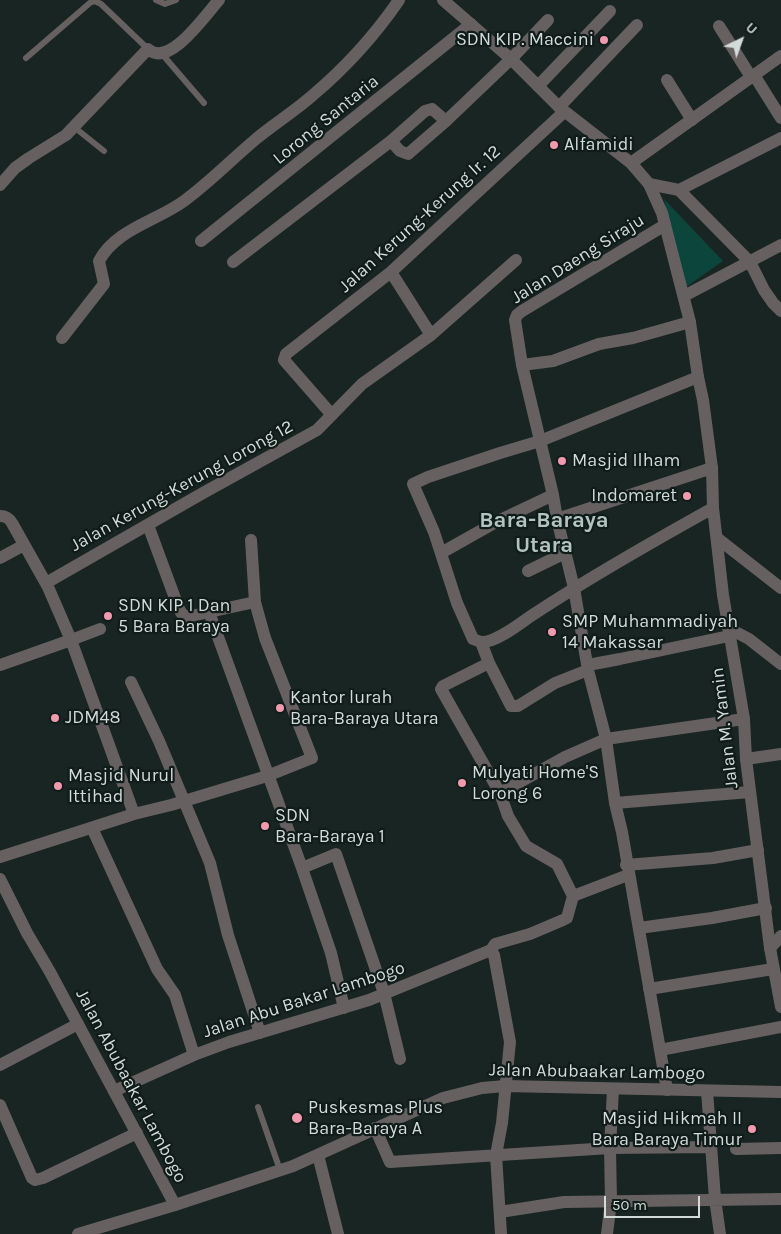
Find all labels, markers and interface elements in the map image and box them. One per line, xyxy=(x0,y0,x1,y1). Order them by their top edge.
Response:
north arrow xyxy=(716,15,766,65)
text: U xyxy=(742,19,761,38)
place label: SDN KIP. Maccini xyxy=(456,29,594,51)
marker: SDN KIP. Maccini xyxy=(598,34,610,46)
street label: Lorong Santaria xyxy=(269,71,383,169)
place label: Alfamidi xyxy=(564,134,634,156)
marker: Alfamidi xyxy=(548,139,560,151)
street label: Jalan Kerung-Kerung lr. 12 xyxy=(335,141,505,297)
street label: Jalan Daeng Siraju xyxy=(507,209,649,309)
street label: Jalan Kerung-Kerung Lorong 12 xyxy=(67,416,297,556)
place label: Masjid Ilham xyxy=(572,450,680,472)
marker: Masjid Ilham xyxy=(556,455,568,467)
place label: Indomaret xyxy=(591,485,677,507)
marker: Indomaret xyxy=(681,490,693,502)
district label: Bara-Baraya Utara xyxy=(479,508,609,560)
place label: SDN KIP 1 Dan 5 Bara Baraya xyxy=(118,595,230,638)
marker: SDN KIP 1 Dan 5 Bara Baraya xyxy=(102,610,114,622)
place label: SMP Muhammadiyah 14 Makassar xyxy=(562,611,738,654)
marker: SMP Muhammadiyah 14 Makassar xyxy=(546,626,558,638)
street label: Jalan M. Yamin xyxy=(707,666,743,790)
place label: Kantor lurah Bara-Baraya Utara xyxy=(290,687,439,730)
marker: Kantor lurah Bara-Baraya Utara xyxy=(274,702,286,714)
place label: JDM48 xyxy=(65,707,121,729)
marker: JDM48 xyxy=(49,712,61,724)
place label: Mulyati Home'S Lorong 6 xyxy=(472,762,599,804)
place label: Masjid Nurul Ittihad xyxy=(68,765,174,808)
marker: Mulyati Home'S Lorong 6 xyxy=(456,777,468,789)
marker: Masjid Nurul Ittihad xyxy=(52,780,64,792)
place label: SDN Bara-Baraya 1 xyxy=(275,805,385,848)
marker: SDN Bara-Baraya 1 xyxy=(259,820,271,832)
street label: Jalan Abu Bakar Lambogo xyxy=(200,957,408,1043)
street label: Jalan Abubaakar Lambogo xyxy=(71,986,191,1186)
street label: Jalan Abubaakar Lambogo xyxy=(489,1059,705,1085)
place label: Puskesmas Plus Bara-Baraya A xyxy=(308,1097,443,1140)
place label: Masjid Hikmah II Bara Baraya Timur xyxy=(592,1108,742,1150)
marker: Puskesmas Plus Bara-Baraya A xyxy=(290,1111,304,1125)
marker: Masjid Hikmah II Bara Baraya Timur xyxy=(746,1123,758,1135)
scale bar xyxy=(606,1186,702,1218)
text: 50 m xyxy=(612,1196,647,1214)

